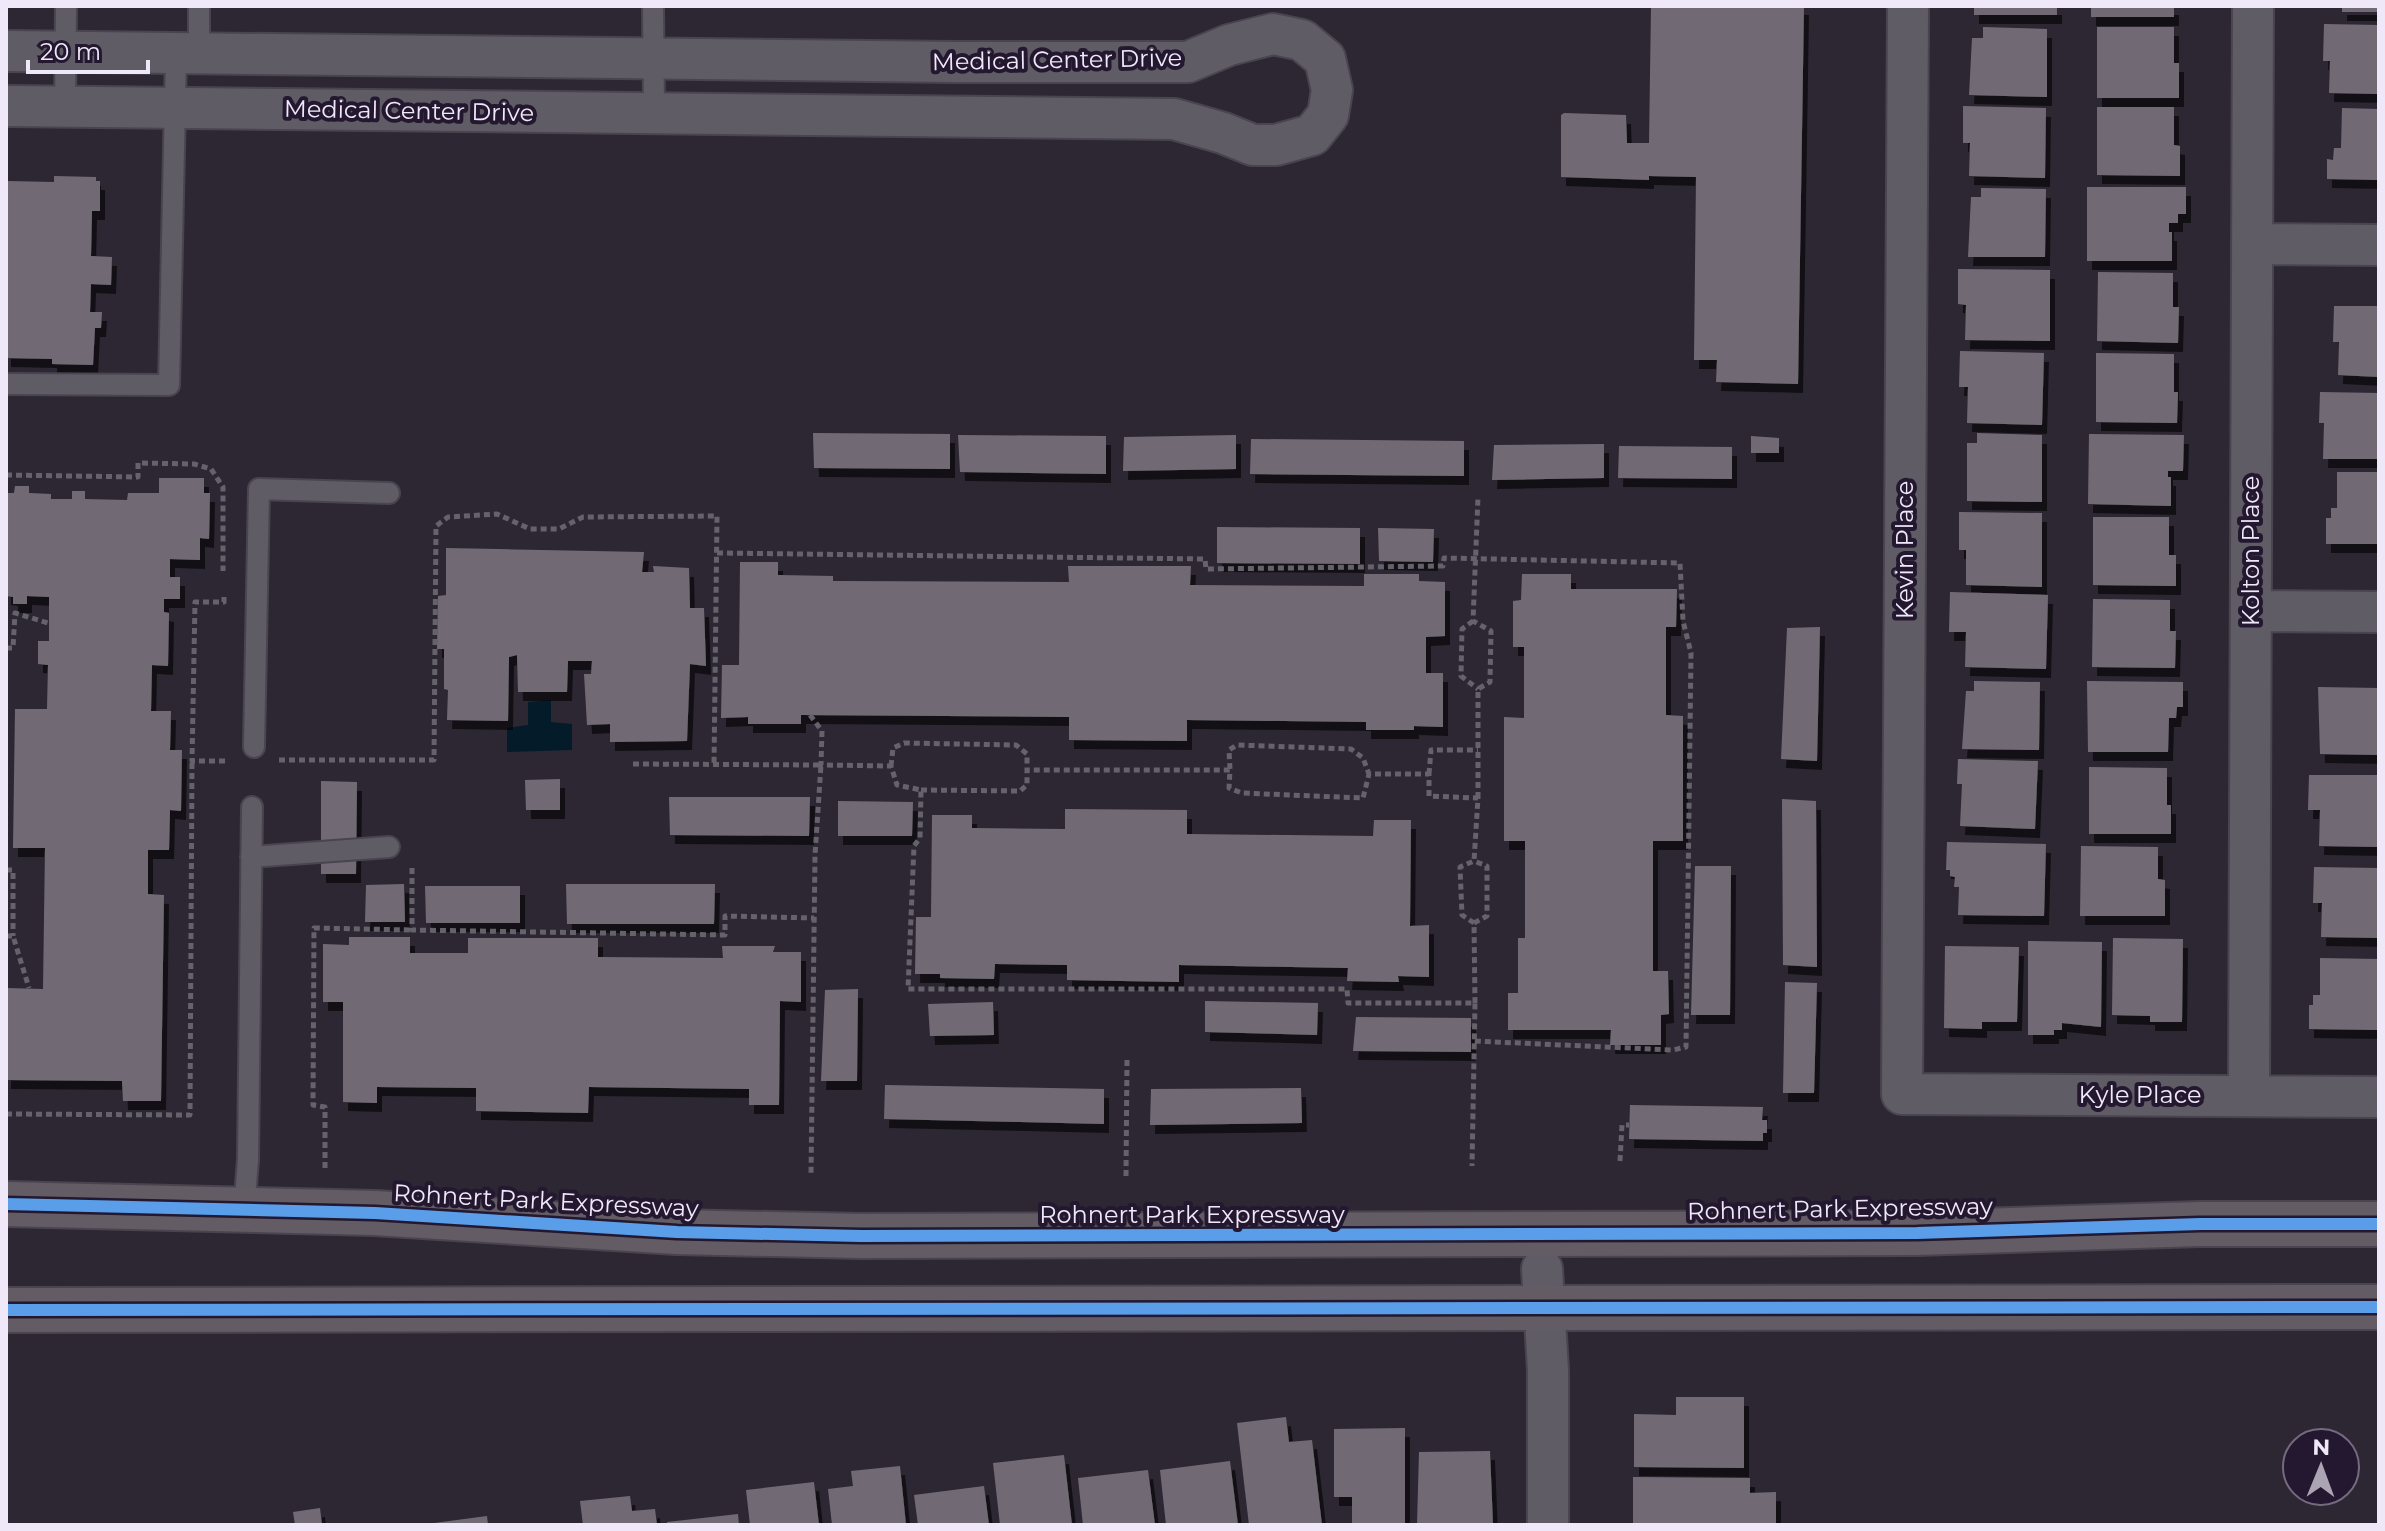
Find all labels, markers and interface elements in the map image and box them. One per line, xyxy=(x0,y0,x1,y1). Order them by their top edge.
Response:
scale bar xyxy=(28,24,148,74)
text: 20 m xyxy=(40,37,101,66)
street label: Medical Center Drive xyxy=(932,43,1182,76)
street label: Medical Center Drive xyxy=(284,94,534,127)
street label: Kolton Place xyxy=(2236,476,2265,626)
street label: Kevin Place xyxy=(1890,481,1919,619)
street label: Kyle Place xyxy=(2079,1080,2201,1109)
street label: Rohnert Park Expressway xyxy=(393,1178,699,1223)
street label: Rohnert Park Expressway xyxy=(1687,1191,1993,1226)
street label: Rohnert Park Expressway xyxy=(1039,1200,1345,1229)
north arrow xyxy=(2281,1427,2361,1507)
text: N xyxy=(2312,1434,2330,1461)

